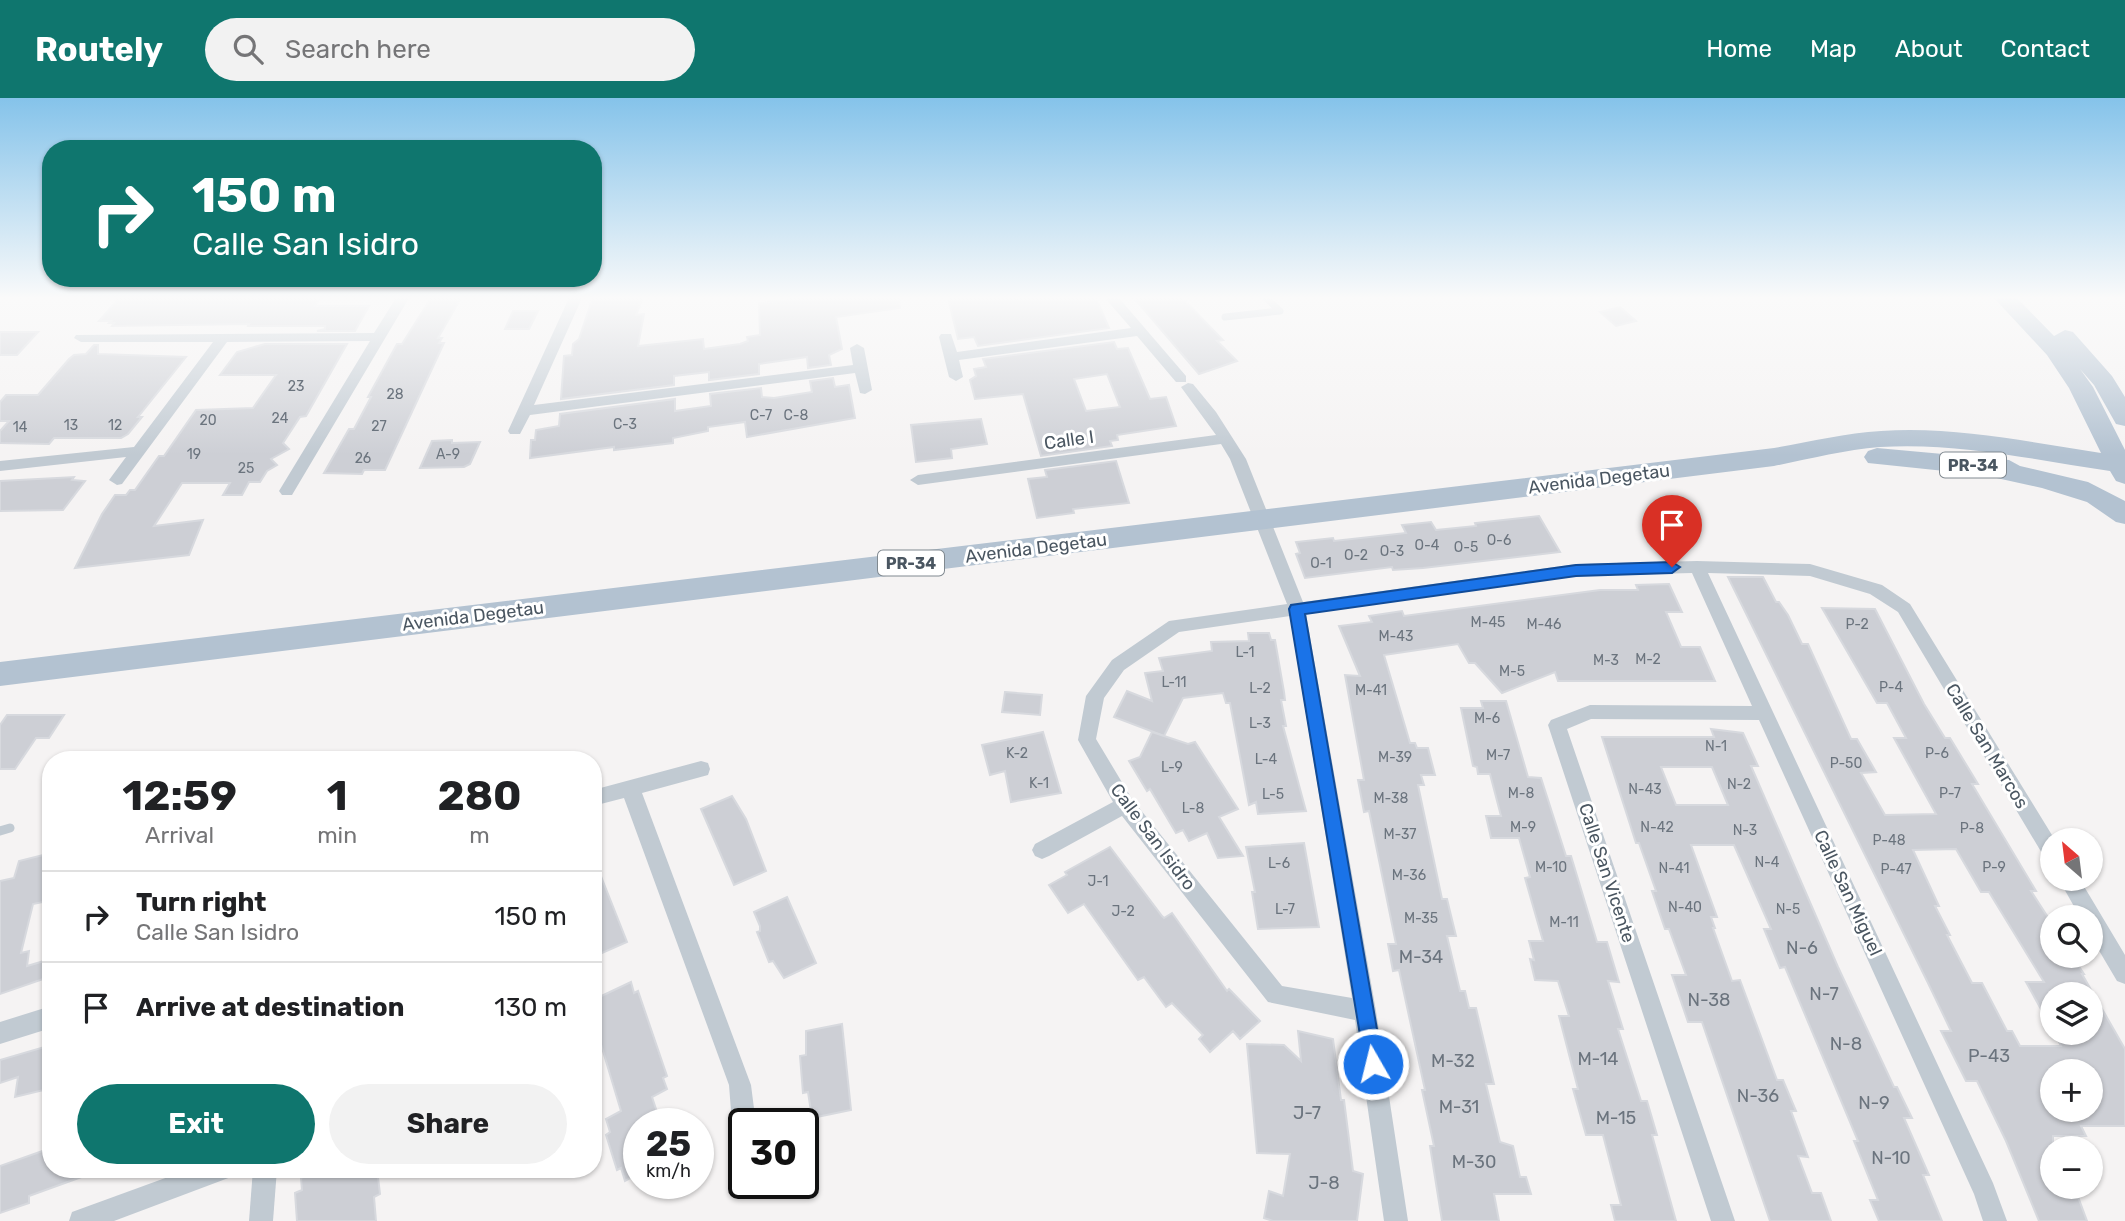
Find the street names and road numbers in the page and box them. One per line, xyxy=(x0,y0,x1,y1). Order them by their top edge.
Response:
street label: Calle I xyxy=(1043,426,1095,454)
road number: PR-34 xyxy=(1940,452,2006,478)
street label: Avenida Degetau xyxy=(1527,459,1671,499)
street label: Avenida Degetau xyxy=(964,528,1108,568)
road number: PR-34 xyxy=(878,550,944,576)
street label: Avenida Degetau xyxy=(401,596,545,636)
street label: Calle San Marcos xyxy=(1941,679,2033,813)
street label: Calle San Isidro xyxy=(1106,779,1200,895)
street label: Calle San Vicente xyxy=(1574,801,1640,945)
street label: Calle San Miguel xyxy=(1809,827,1887,959)

